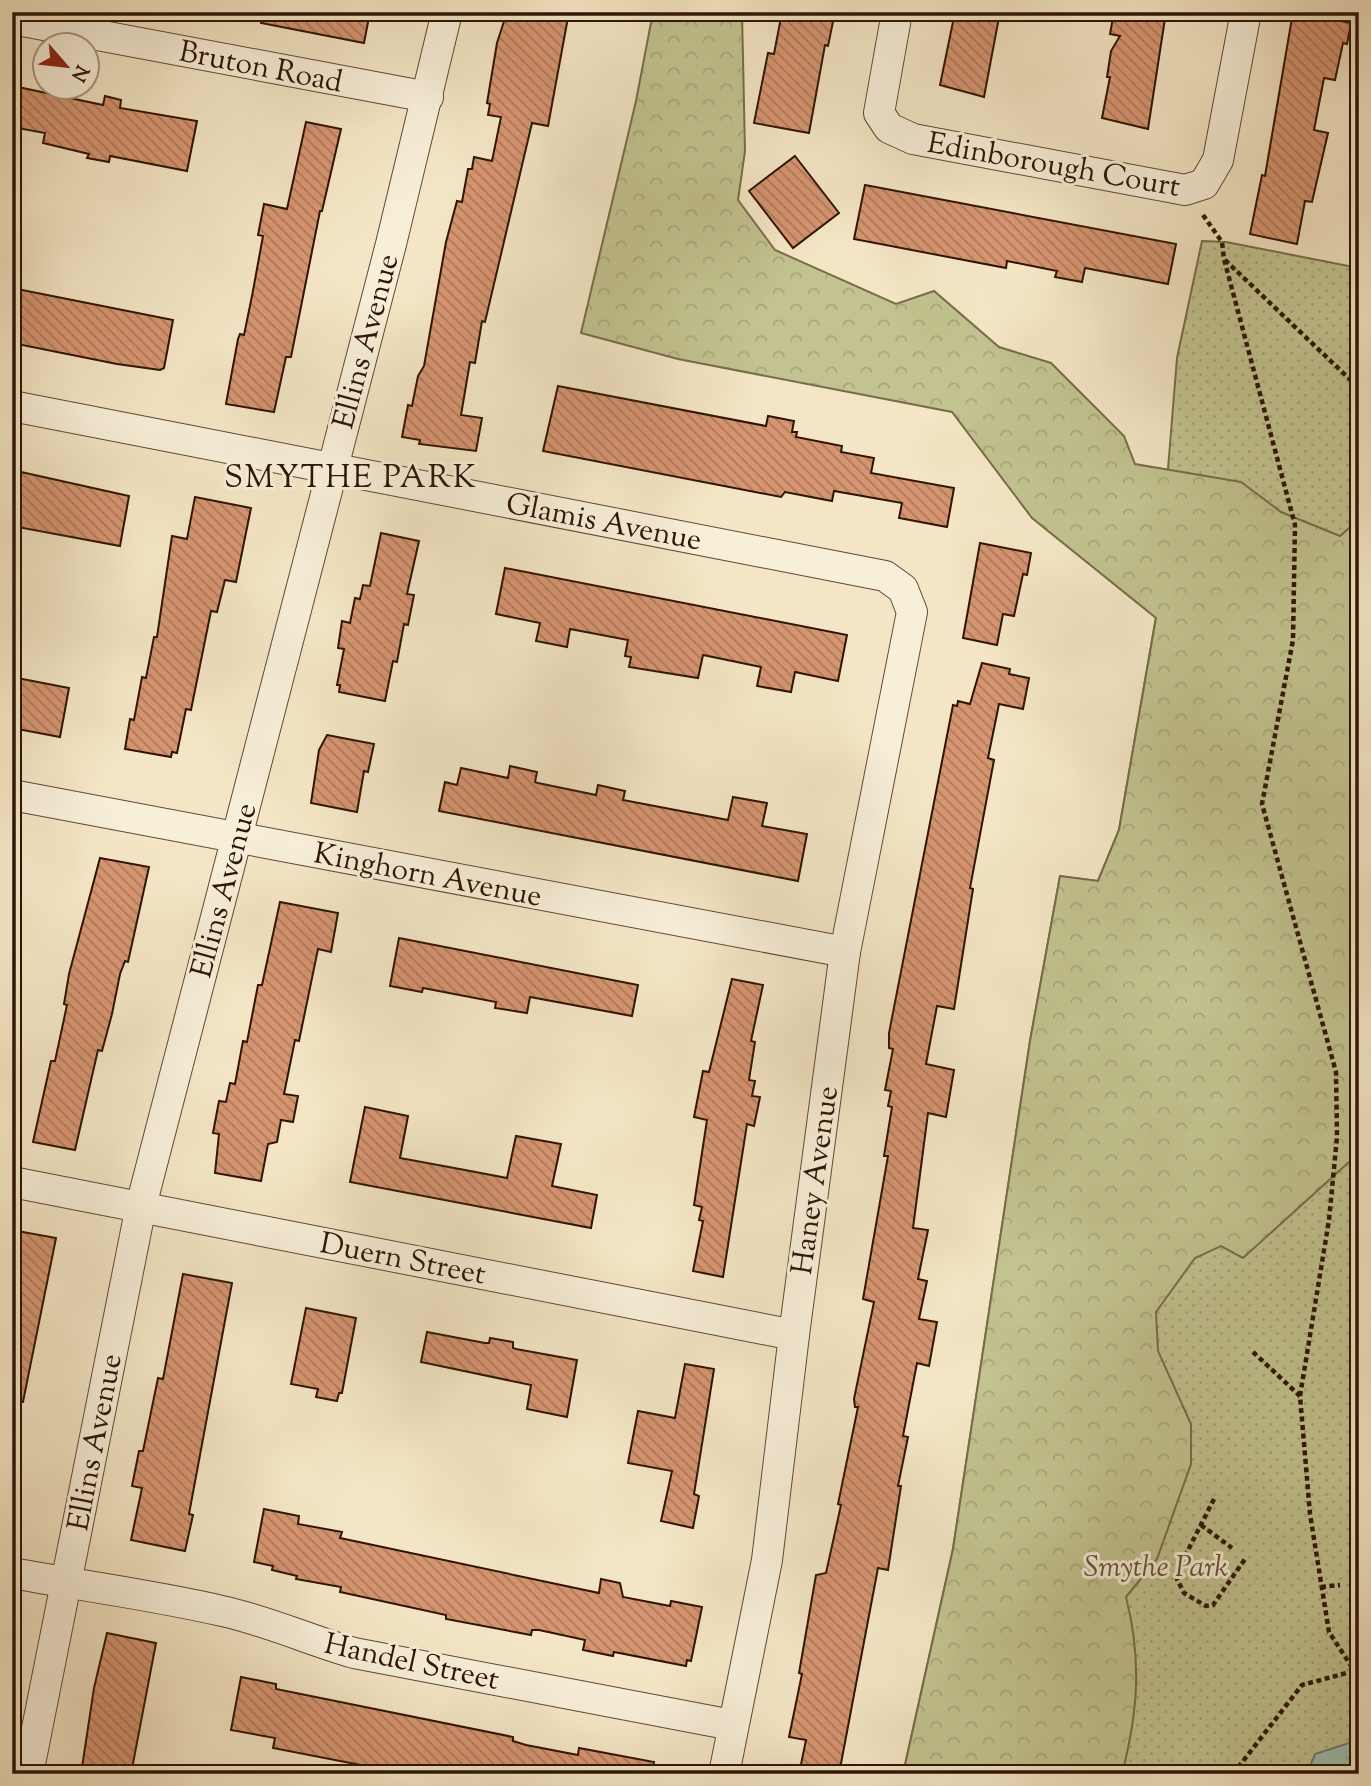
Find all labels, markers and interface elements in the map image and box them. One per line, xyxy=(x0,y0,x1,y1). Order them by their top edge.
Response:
north arrow xyxy=(32,32,102,102)
street label: Bruton Road xyxy=(175,32,346,105)
text: N xyxy=(63,60,94,86)
street label: Edinborough Court xyxy=(924,123,1183,210)
street label: Ellins Avenue xyxy=(323,249,411,434)
district label: SMYTHE PARK xyxy=(224,456,478,502)
street label: Glamis Avenue xyxy=(502,483,705,563)
street label: Ellins Avenue xyxy=(181,798,269,983)
street label: Kinghorn Avenue xyxy=(310,833,545,920)
street label: Haney Avenue xyxy=(782,1083,851,1277)
street label: Duern Street xyxy=(316,1223,489,1298)
street label: Ellins Avenue xyxy=(58,1350,135,1535)
park label: Smythe Park xyxy=(1084,1547,1228,1590)
street label: Handel Street xyxy=(320,1624,503,1703)

